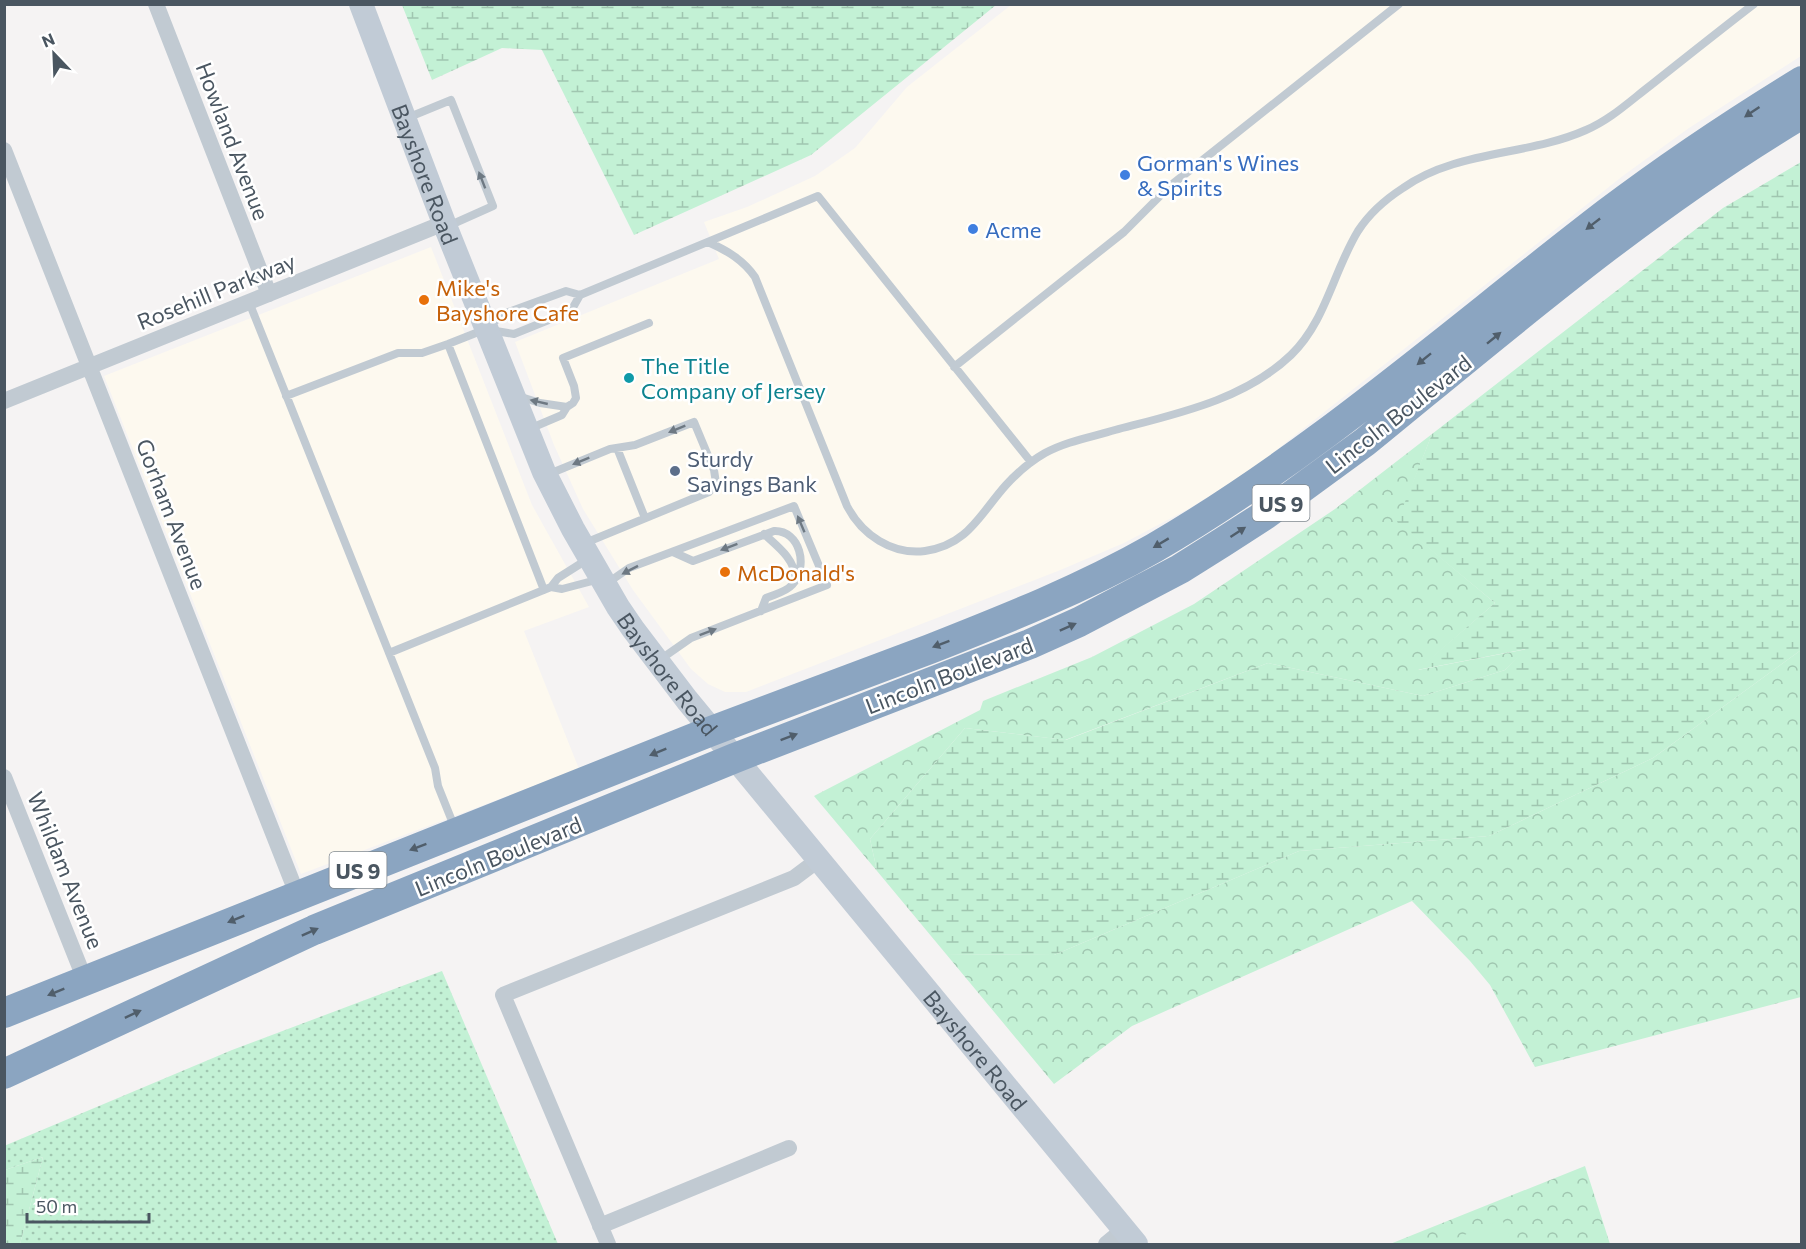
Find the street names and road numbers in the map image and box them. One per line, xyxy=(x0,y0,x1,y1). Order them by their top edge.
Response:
street label: Howland Avenue xyxy=(191,58,275,224)
street label: Bayshore Road xyxy=(387,100,465,248)
street label: Rosehill Parkway xyxy=(133,247,299,335)
street label: Lincoln Boulevard xyxy=(1320,349,1476,479)
street label: Gorham Avenue xyxy=(131,435,213,593)
road number: US 9 xyxy=(1252,485,1310,521)
street label: Bayshore Road xyxy=(612,607,724,741)
street label: Lincoln Boulevard xyxy=(861,631,1037,719)
street label: Whildam Avenue xyxy=(22,787,110,953)
street label: Lincoln Boulevard xyxy=(411,810,585,902)
road number: US 9 xyxy=(330,852,386,888)
street label: Bayshore Road xyxy=(918,984,1033,1116)

